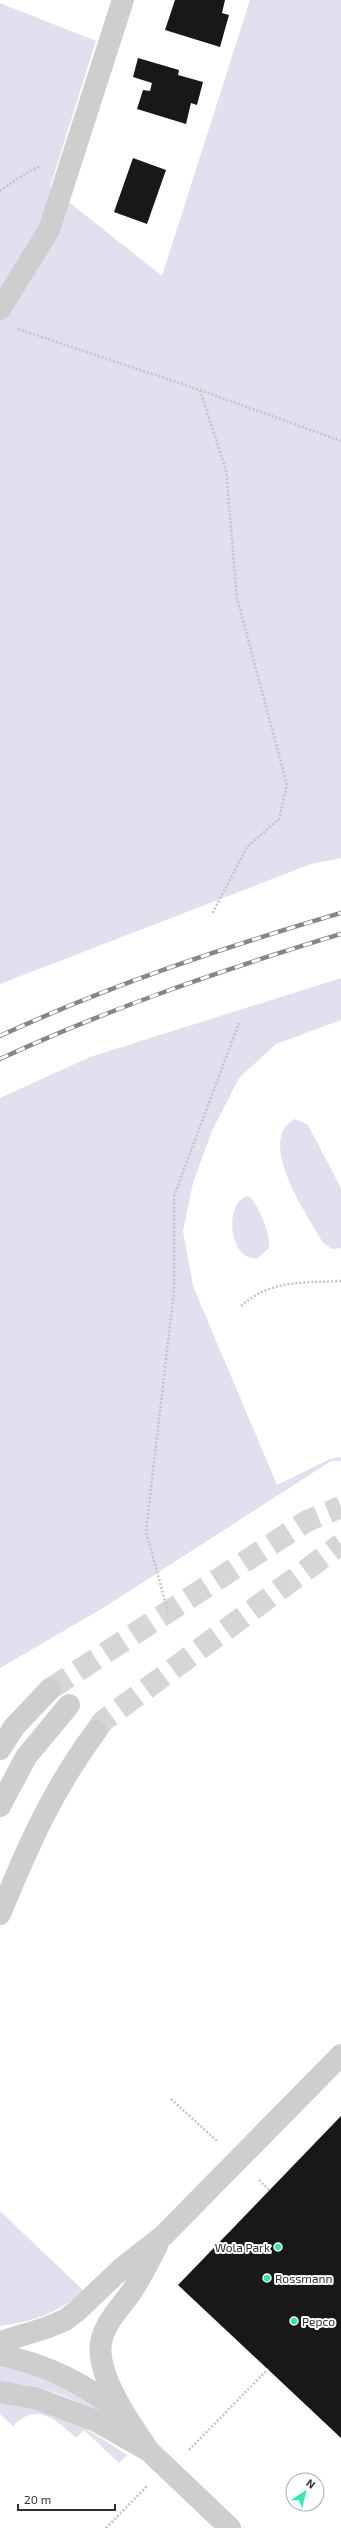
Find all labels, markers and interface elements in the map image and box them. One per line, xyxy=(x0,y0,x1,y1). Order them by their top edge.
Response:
place label: Wola Park xyxy=(215,2240,270,2254)
marker: Wola Park xyxy=(273,2242,283,2252)
place label: Rossmann xyxy=(275,2271,332,2285)
marker: Rossmann xyxy=(262,2273,272,2283)
place label: Pepco xyxy=(302,2314,335,2328)
marker: Pepco xyxy=(289,2316,299,2326)
north arrow xyxy=(285,2472,325,2512)
text: N xyxy=(304,2476,318,2491)
scale bar xyxy=(18,2486,115,2512)
text: 20 m xyxy=(24,2492,51,2506)

